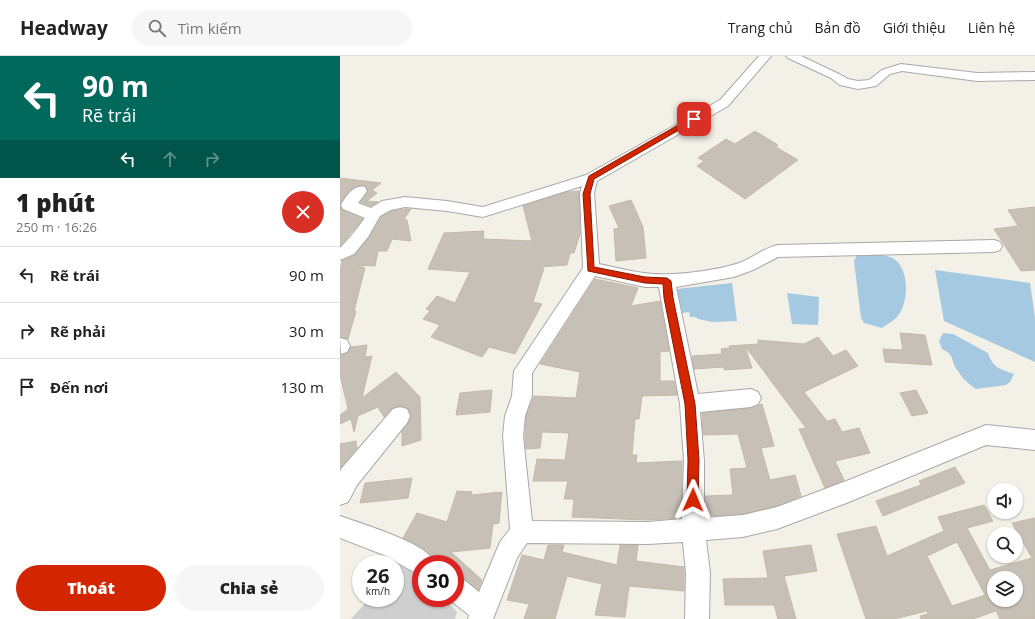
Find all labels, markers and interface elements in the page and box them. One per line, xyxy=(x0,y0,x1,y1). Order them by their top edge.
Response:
search box xyxy=(132,10,412,46)
text: Headway xyxy=(20,15,108,41)
icon: search xyxy=(146,17,168,39)
text: Tìm kiếm xyxy=(178,18,242,38)
text: Trang chủ xyxy=(728,18,793,37)
text: Bản đồ xyxy=(815,18,861,37)
text: Giới thiệu xyxy=(883,18,946,37)
text: Liên hệ xyxy=(968,18,1015,37)
text: 90 m xyxy=(82,67,149,105)
icon: left xyxy=(16,72,68,124)
pin xyxy=(677,102,711,136)
text: Rẽ trái xyxy=(82,103,136,127)
icon: arrive xyxy=(683,108,705,130)
icon: left xyxy=(117,148,139,170)
icon: ahead xyxy=(159,148,181,170)
icon: right xyxy=(201,148,223,170)
text: 1 phút xyxy=(16,186,95,219)
button: close xyxy=(282,191,324,233)
text: 250 m · 16:26 xyxy=(16,218,97,236)
icon: left xyxy=(16,264,38,286)
text: Rẽ trái xyxy=(50,265,100,285)
text: 90 m xyxy=(289,265,324,285)
icon: right xyxy=(16,320,38,342)
text: Rẽ phải xyxy=(50,321,106,341)
text: 30 m xyxy=(289,321,324,341)
icon: arrive xyxy=(16,376,38,398)
text: Đến nơi xyxy=(50,377,108,397)
text: 130 m xyxy=(280,377,324,397)
position arrow xyxy=(672,479,714,521)
map controls xyxy=(987,483,1023,607)
button: sound xyxy=(987,483,1023,519)
button: search xyxy=(987,527,1023,563)
speed limit sign: 30 xyxy=(412,555,464,607)
text: 26 xyxy=(367,562,389,589)
button: Thoát xyxy=(16,565,166,611)
button: Chia sẻ xyxy=(174,565,324,611)
button: layers xyxy=(987,571,1023,607)
text: km/h xyxy=(366,584,390,598)

